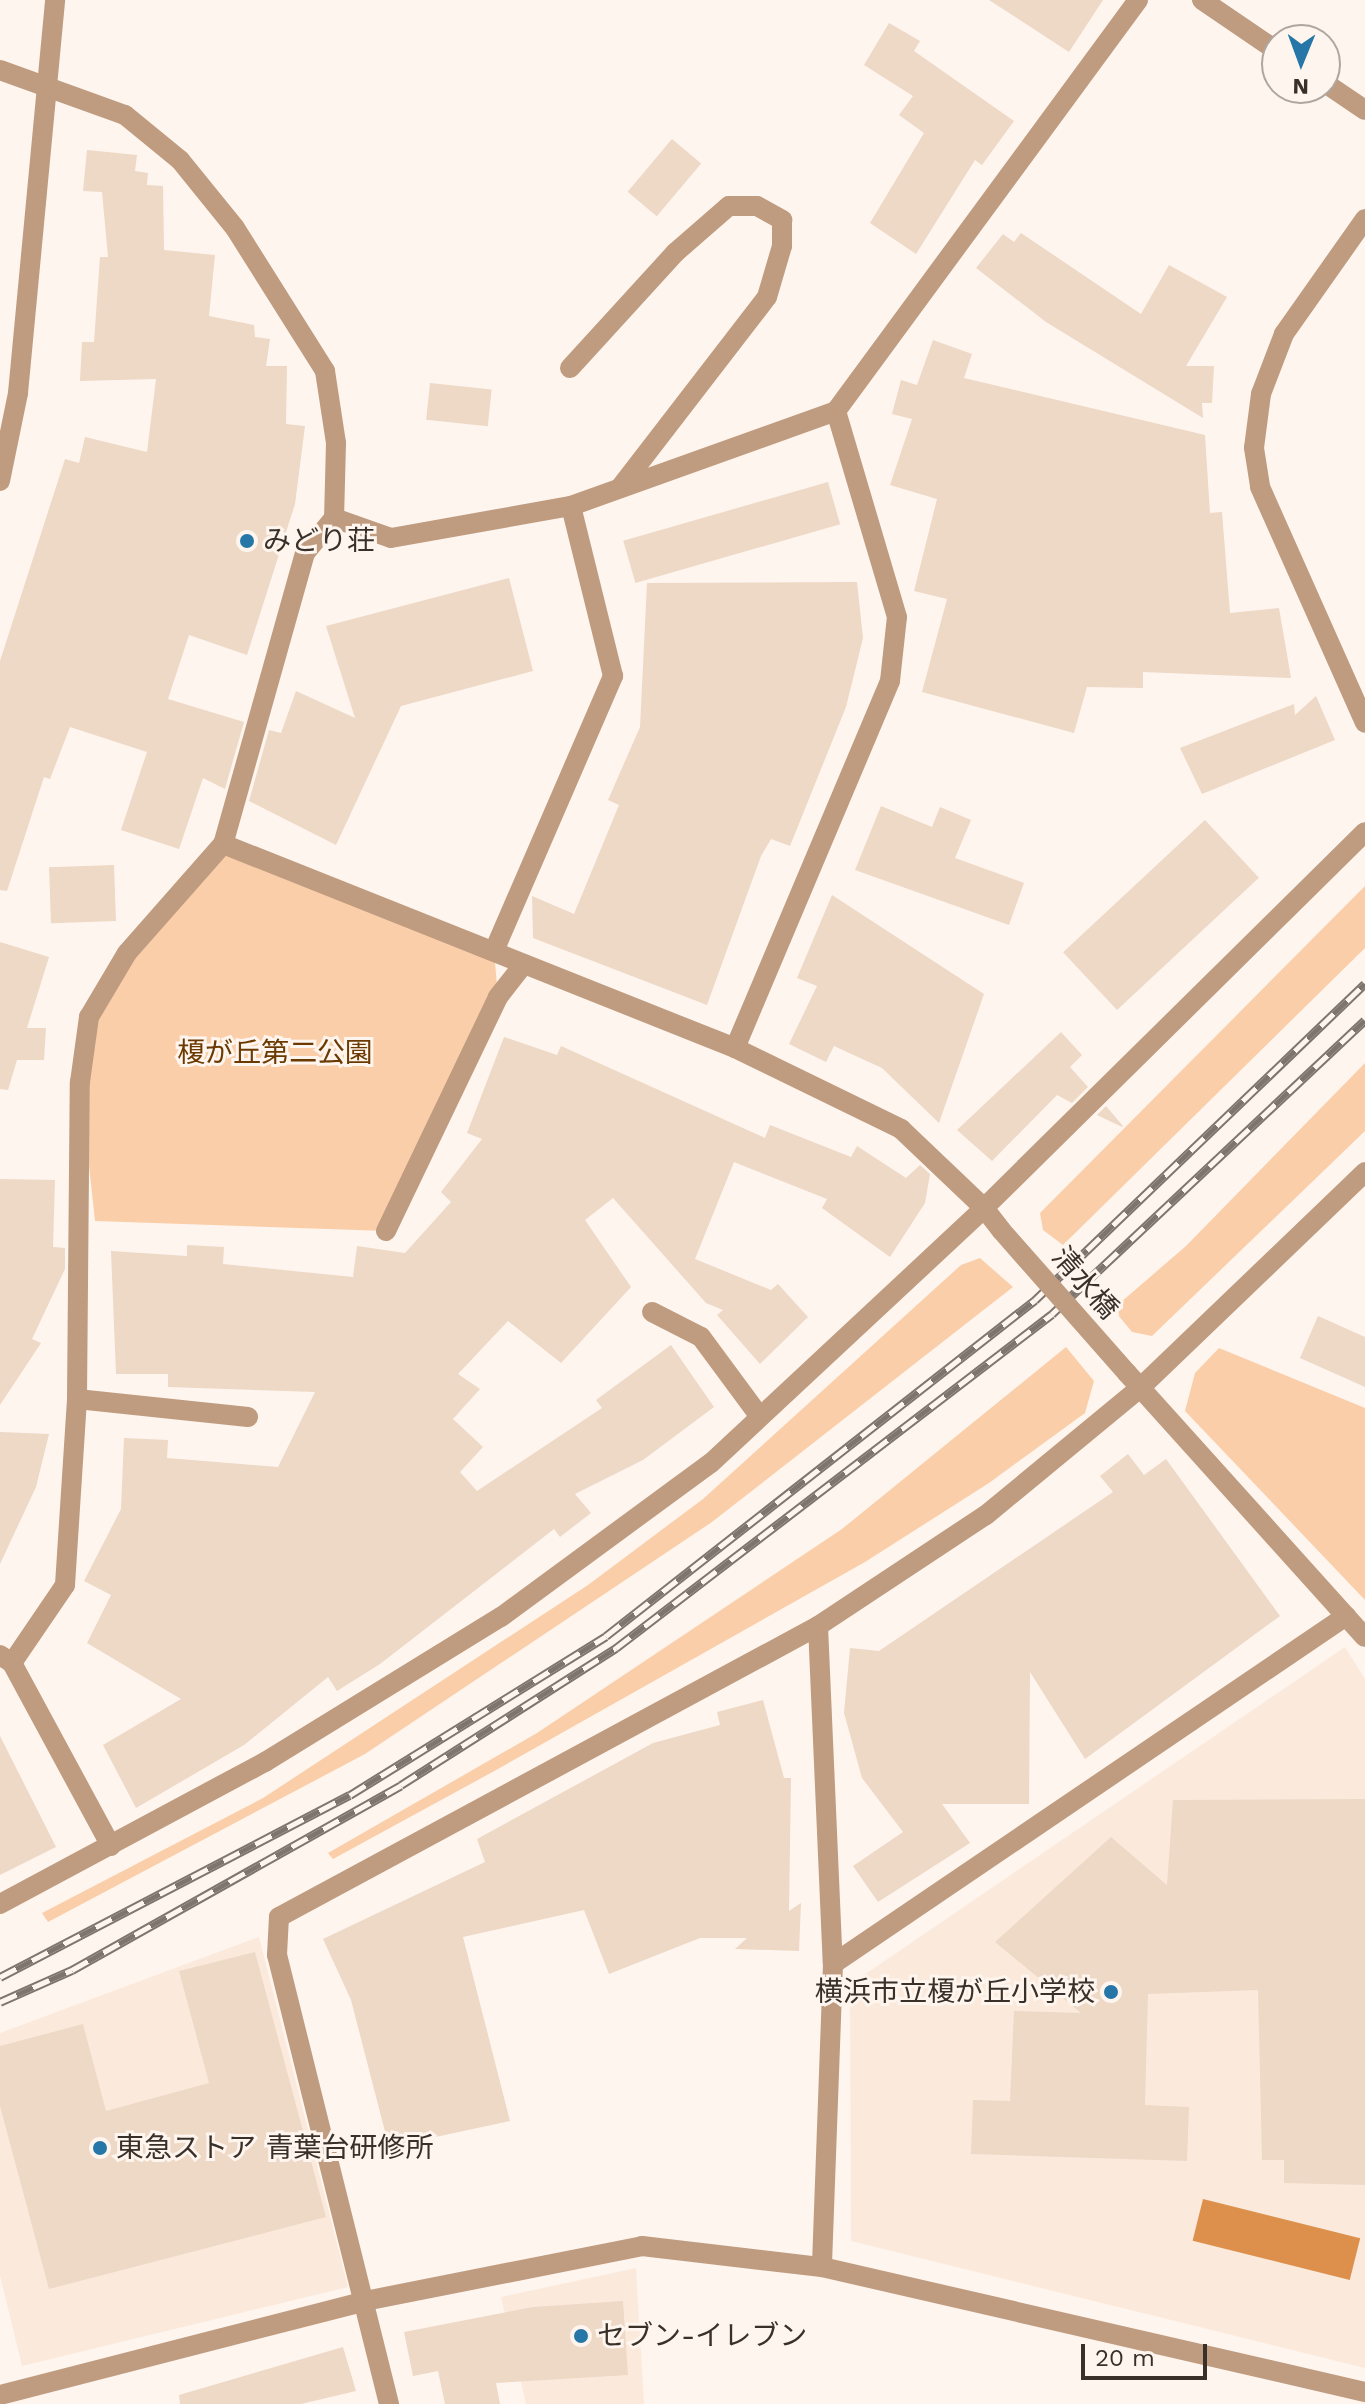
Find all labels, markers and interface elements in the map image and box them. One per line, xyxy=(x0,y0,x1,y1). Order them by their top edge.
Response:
north arrow xyxy=(1261,24,1341,104)
text: N xyxy=(1292,74,1309,99)
place label: みどり荘 xyxy=(263,524,375,558)
marker: みどり荘 xyxy=(238,532,256,550)
park label: 榎が丘第二公園 xyxy=(177,1036,373,1070)
street label: 清水橋 xyxy=(1045,1240,1125,1326)
place label: 横浜市立榎が丘小学校 xyxy=(815,1975,1095,2009)
marker: 横浜市立榎が丘小学校 xyxy=(1102,1983,1120,2001)
place label: 東急ストア 青葉台研修所 xyxy=(116,2131,434,2165)
marker: 東急ストア 青葉台研修所 xyxy=(91,2139,109,2157)
place label: セブン-イレブン xyxy=(597,2319,807,2353)
marker: セブン-イレブン xyxy=(572,2327,590,2345)
scale bar xyxy=(1085,2328,1211,2378)
text: 20 m xyxy=(1095,2344,1155,2372)

